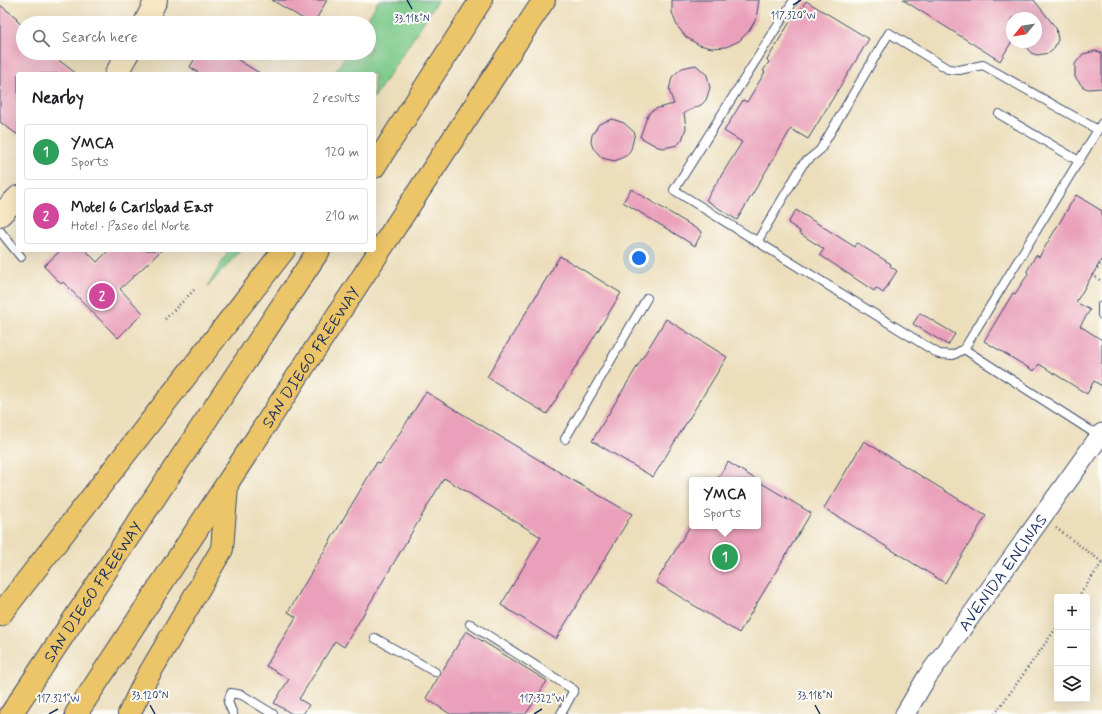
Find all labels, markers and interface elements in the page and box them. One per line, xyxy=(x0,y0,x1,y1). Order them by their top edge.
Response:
text: 117.320°W xyxy=(771,9,815,23)
text: 33.118°N xyxy=(394,12,430,26)
north arrow xyxy=(1006,12,1042,48)
search box xyxy=(16,16,376,60)
icon: search xyxy=(30,27,52,49)
text: Search here xyxy=(62,28,138,48)
text: Nearby xyxy=(32,87,84,109)
text: 2 results xyxy=(313,90,360,107)
text: YMCA xyxy=(71,134,114,154)
text: 1 xyxy=(43,144,49,161)
text: 120 m xyxy=(325,144,359,161)
text: Sports xyxy=(71,154,109,171)
text: Motel 6 Carlsbad East xyxy=(71,198,213,218)
text: 2 xyxy=(43,208,49,225)
text: 210 m xyxy=(325,208,359,225)
text: Hotel · Paseo del Norte xyxy=(71,218,190,235)
your location xyxy=(629,248,649,268)
pin: 2 xyxy=(89,281,115,311)
street label: SAN DIEGO FREEWAY xyxy=(257,283,365,432)
popup xyxy=(689,477,761,529)
text: YMCA xyxy=(703,485,747,505)
text: Sports xyxy=(703,505,741,522)
street label: AVENIDA ENCINAS xyxy=(954,510,1053,636)
street label: SAN DIEGO FREEWAY xyxy=(39,518,148,667)
pin: 1 xyxy=(712,542,738,572)
map controls xyxy=(1054,594,1090,702)
button: + xyxy=(1054,594,1090,630)
button: − xyxy=(1054,630,1090,666)
button: layers xyxy=(1054,666,1090,702)
text: 33.120°N xyxy=(132,689,169,703)
text: 33.118°N xyxy=(797,689,833,703)
text: 117.321°W xyxy=(37,692,79,706)
text: 117.322°W xyxy=(520,692,564,706)

